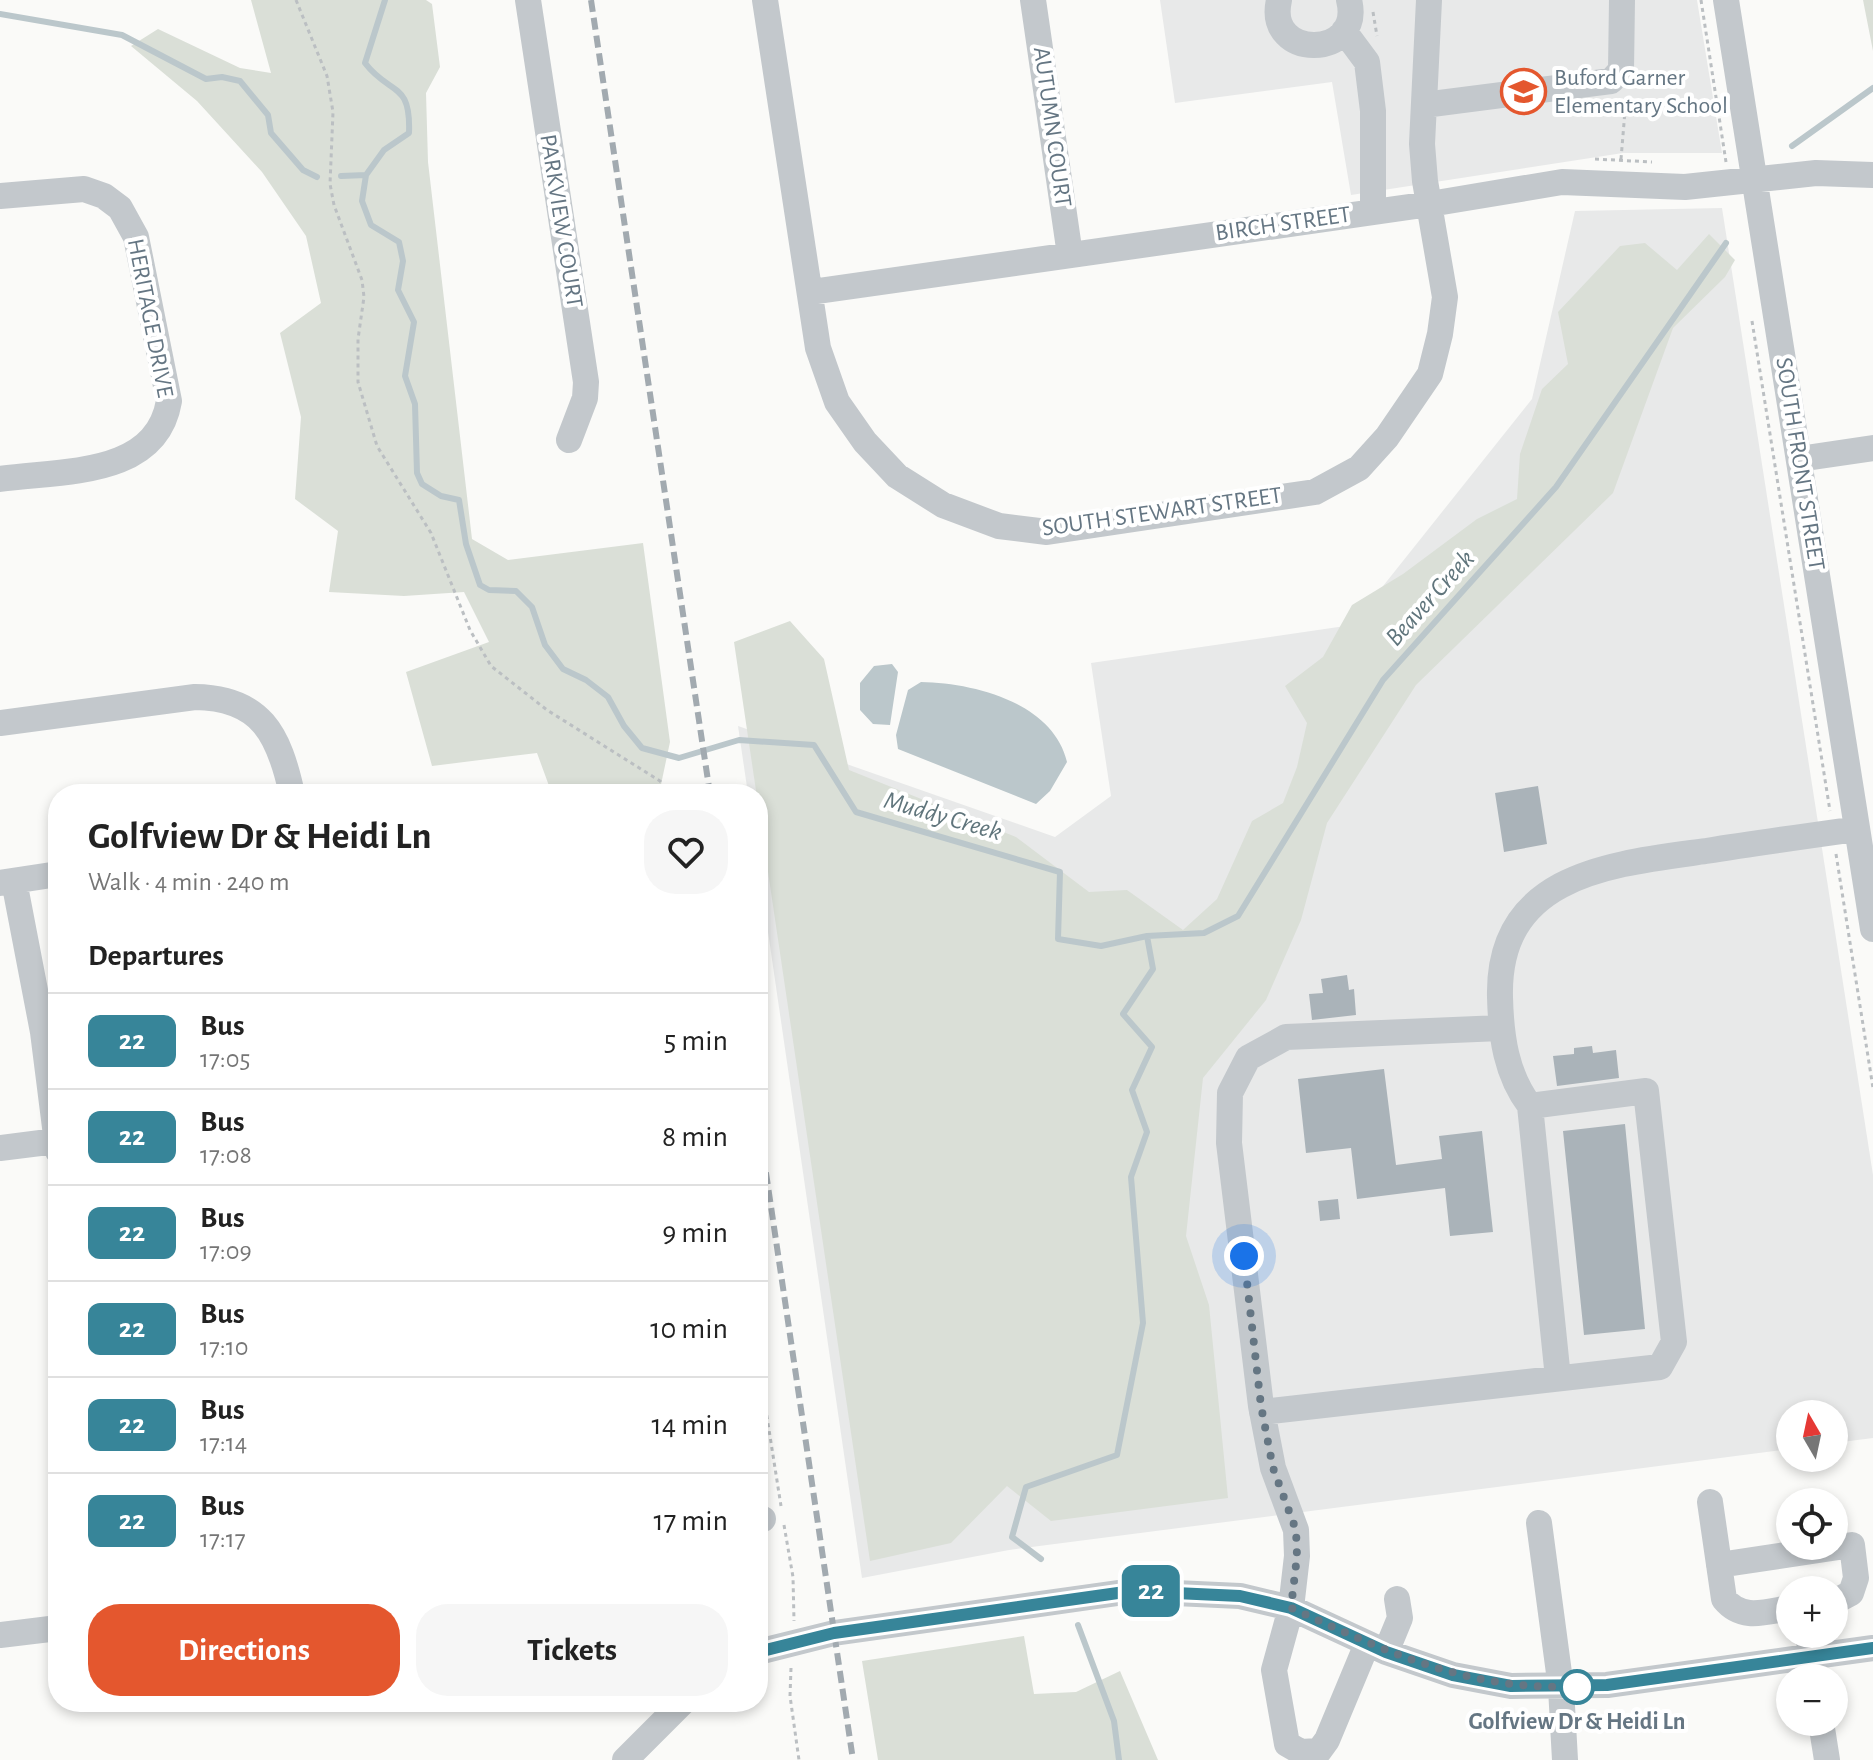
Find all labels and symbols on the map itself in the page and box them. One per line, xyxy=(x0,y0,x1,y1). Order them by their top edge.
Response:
street label: AUTUMN COURT xyxy=(1029,45,1075,209)
place label: Buford Garner Elementary School xyxy=(1554,66,1728,118)
school or university icon: Buford Garner Elementary School xyxy=(1499,68,1547,116)
street label: PARKVIEW COURT xyxy=(535,132,587,310)
street label: BIRCH STREET xyxy=(1214,203,1352,245)
street label: HERITAGE DRIVE xyxy=(123,237,177,400)
street label: SOUTH FRONT STREET xyxy=(1771,356,1829,572)
street label: SOUTH STEWART STREET xyxy=(1041,483,1284,541)
water label: Beaver Creek xyxy=(1381,545,1479,651)
water label: Muddy Creek xyxy=(881,787,1005,845)
your location xyxy=(1224,1236,1264,1276)
north arrow xyxy=(1776,1400,1848,1472)
line badge: 22 xyxy=(1115,1565,1187,1617)
marker: Golfview Dr & Heidi Ln xyxy=(1560,1670,1594,1704)
place label: Golfview Dr & Heidi Ln xyxy=(1469,1710,1685,1734)

